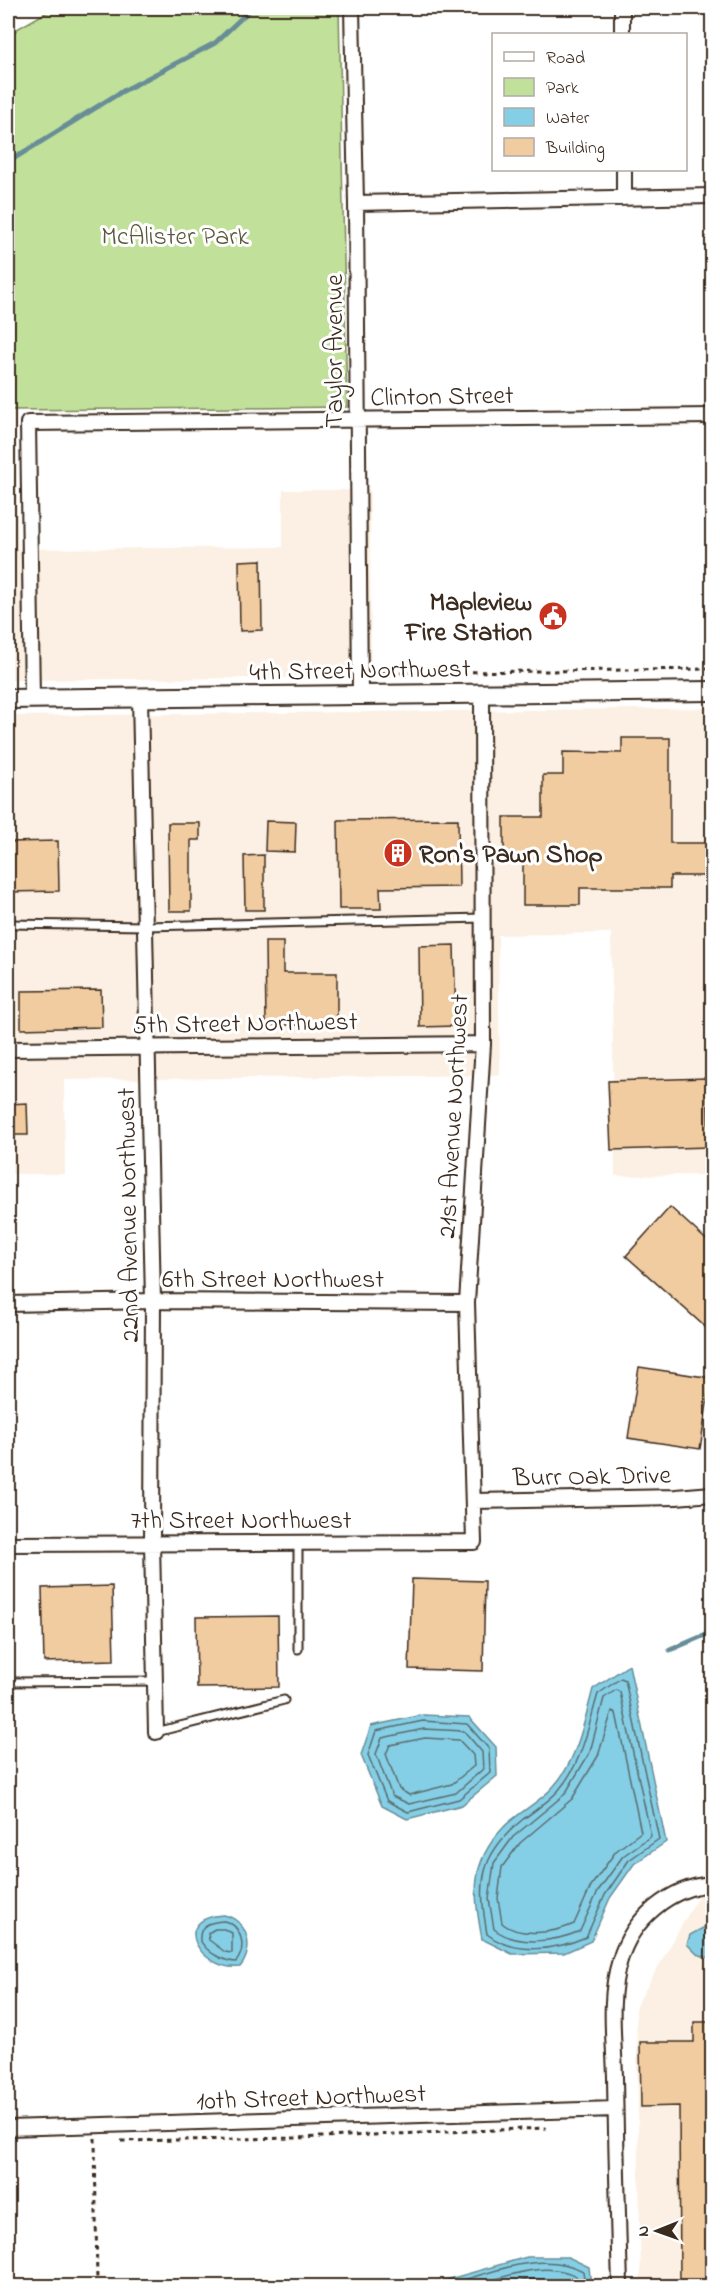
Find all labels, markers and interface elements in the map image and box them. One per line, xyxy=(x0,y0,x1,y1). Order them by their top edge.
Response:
legend xyxy=(492,33,687,171)
text: Road xyxy=(546,46,585,72)
text: Park xyxy=(546,76,579,102)
text: Water xyxy=(546,106,590,132)
text: Building xyxy=(545,136,605,163)
park label: McAlister Park xyxy=(101,219,249,257)
street label: Taylor Avenue xyxy=(317,274,355,428)
street label: Clinton Street xyxy=(370,378,514,418)
place label: Mapleview Fire Station xyxy=(403,585,532,653)
public building icon: Mapleview Fire Station xyxy=(537,600,569,632)
street label: 4th Street Northwest xyxy=(249,651,471,693)
building icon: Ron's Pawn Shop xyxy=(382,837,414,869)
place label: Ron's Pawn Shop xyxy=(419,837,603,875)
street label: 21st Avenue Northwest xyxy=(430,993,480,1239)
street label: 5th Street Northwest xyxy=(132,1004,358,1046)
street label: 22nd Avenue Northwest xyxy=(109,1087,151,1343)
street label: 6th Street Northwest xyxy=(162,1262,384,1300)
street label: Burr Oak Drive xyxy=(512,1458,672,1498)
street label: 7th Street Northwest xyxy=(130,1503,352,1541)
street label: 10th Street Northwest xyxy=(196,2076,427,2122)
north arrow xyxy=(627,2201,687,2261)
text: N xyxy=(632,2225,656,2237)

